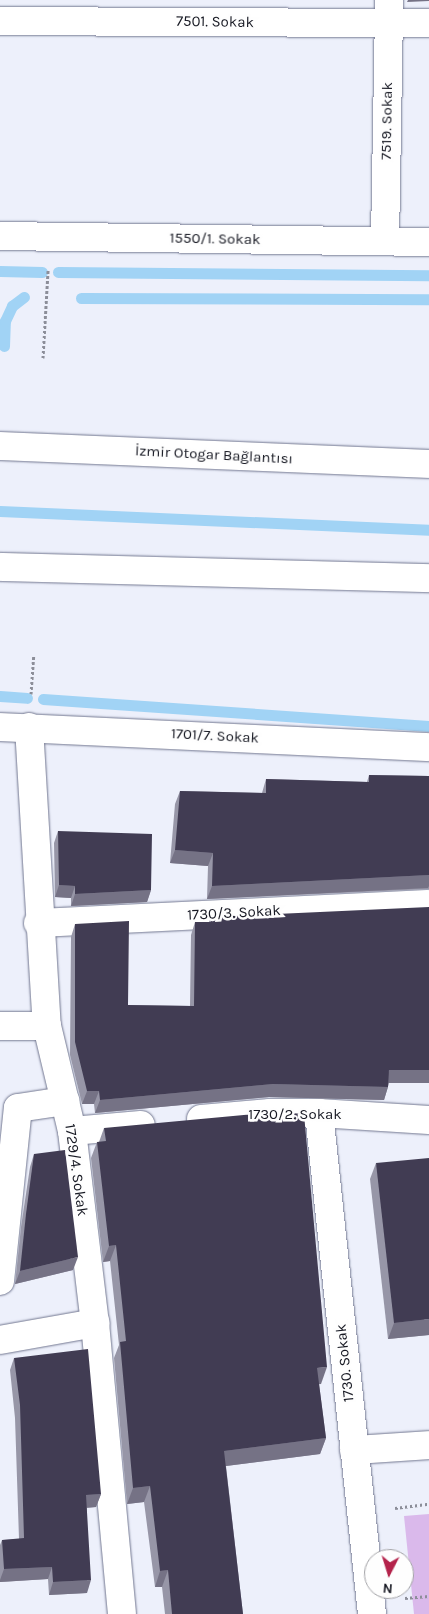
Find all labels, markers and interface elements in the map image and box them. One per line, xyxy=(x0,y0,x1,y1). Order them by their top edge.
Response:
street label: 7501. Sokak xyxy=(176,12,254,32)
street label: 7519. Sokak xyxy=(377,82,397,160)
street label: 1550/1. Sokak xyxy=(169,229,261,249)
street label: İzmir Otogar Bağlantısı xyxy=(135,442,293,468)
street label: 1701/7. Sokak xyxy=(171,725,259,747)
street label: 1730/3. Sokak xyxy=(187,902,281,924)
street label: 1730/2. Sokak xyxy=(248,1106,342,1124)
street label: 1729/4. Sokak xyxy=(61,1123,91,1217)
street label: 1730. Sokak xyxy=(332,1323,358,1403)
north arrow xyxy=(364,1549,414,1599)
text: N xyxy=(382,1580,393,1597)

